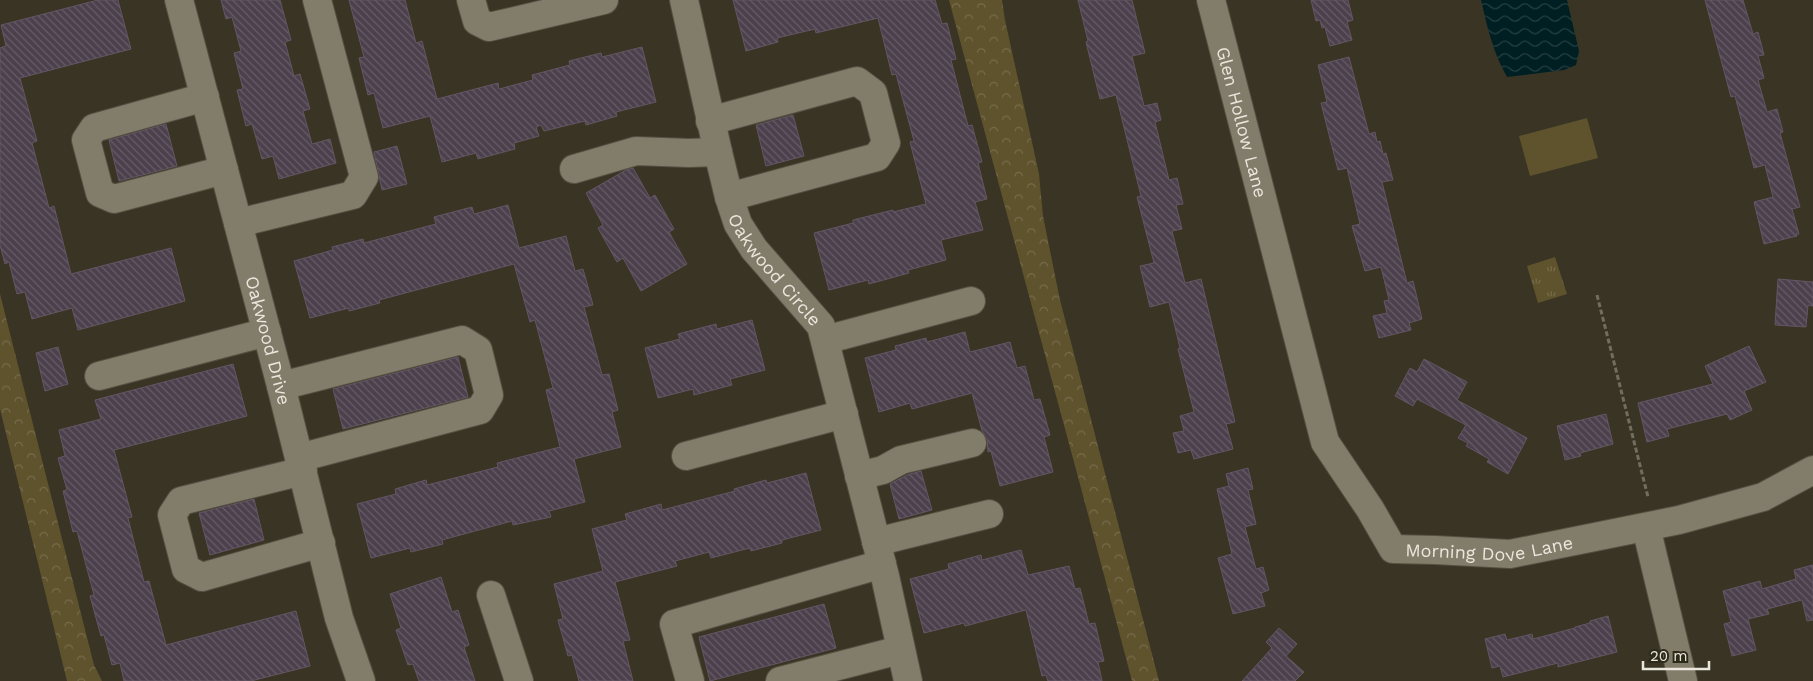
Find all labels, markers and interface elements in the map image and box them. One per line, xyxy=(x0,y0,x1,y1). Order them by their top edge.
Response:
street label: Glen Hollow Lane xyxy=(1213,44,1272,200)
street label: Oakwood Circle xyxy=(725,211,826,330)
street label: Oakwood Drive xyxy=(242,274,296,407)
street label: Morning Dove Lane xyxy=(1405,531,1575,565)
scale bar xyxy=(1643,638,1709,670)
text: 20 m xyxy=(1650,647,1688,665)

